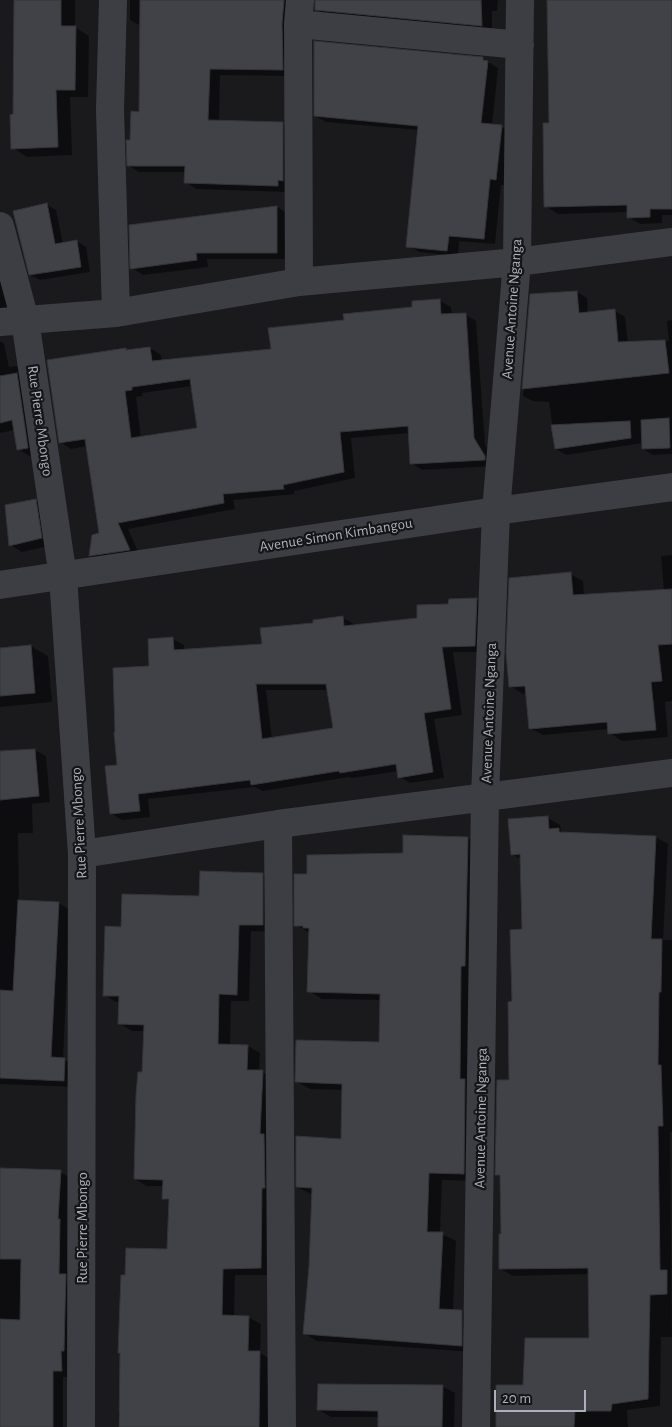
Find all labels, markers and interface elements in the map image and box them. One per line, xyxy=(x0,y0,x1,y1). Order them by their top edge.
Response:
street label: Avenue Antoine Nganga xyxy=(498,238,526,380)
street label: Rue Pierre Mbongo xyxy=(23,364,57,478)
street label: Avenue Simon Kimbangou xyxy=(258,514,414,556)
street label: Avenue Antoine Nganga xyxy=(478,642,500,784)
street label: Rue Pierre Mbongo xyxy=(67,767,91,879)
street label: Avenue Antoine Nganga xyxy=(471,1048,491,1188)
street label: Rue Pierre Mbongo xyxy=(73,1172,91,1284)
scale bar xyxy=(497,1380,590,1412)
text: 20 m xyxy=(502,1391,531,1406)

